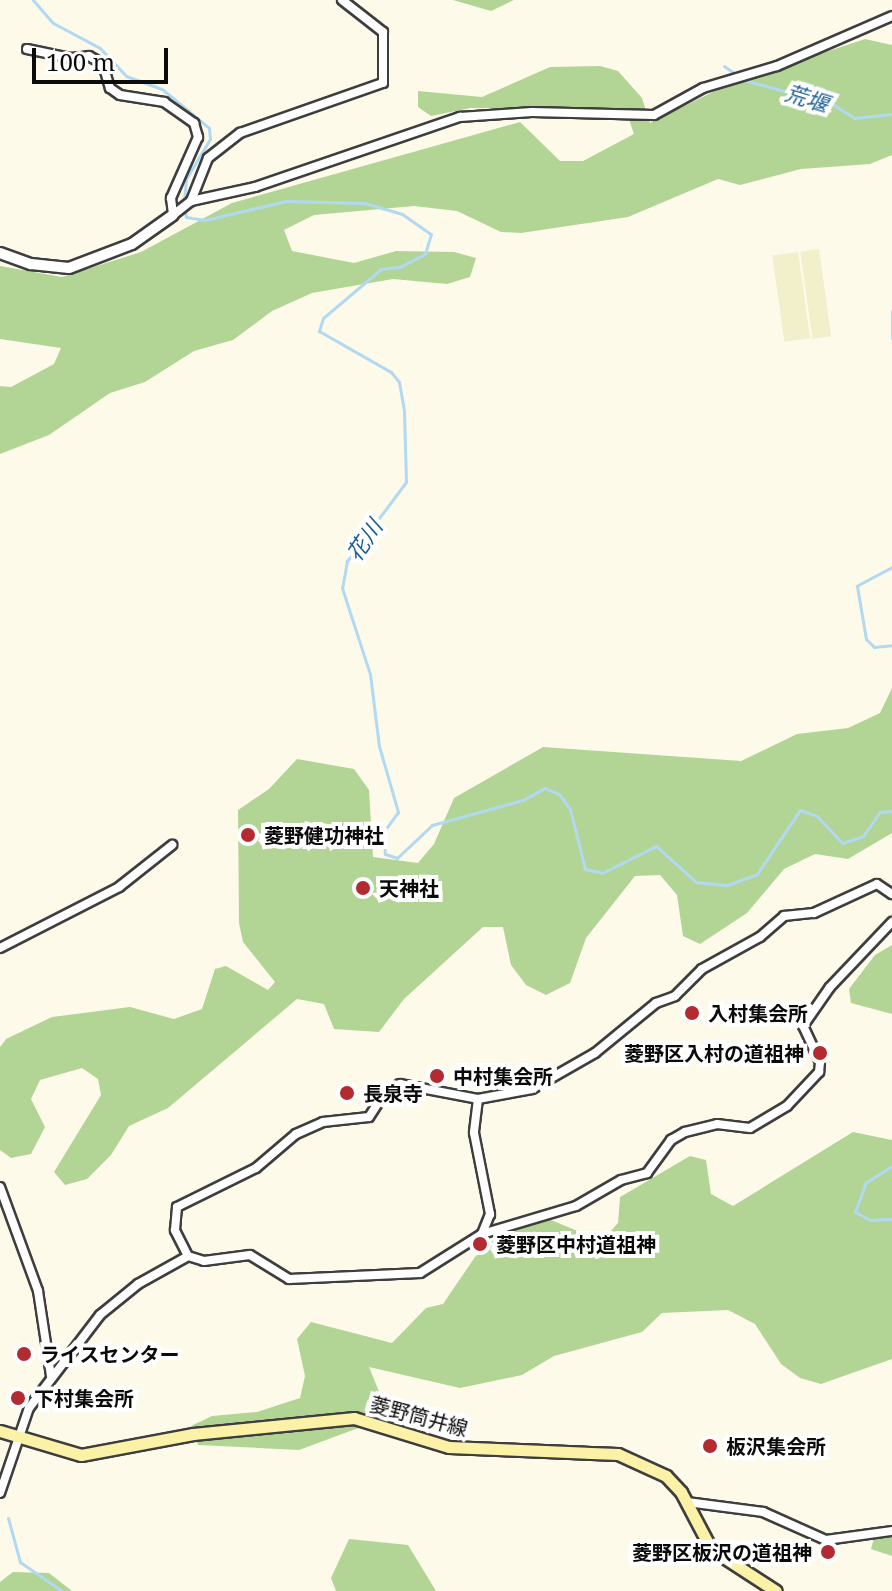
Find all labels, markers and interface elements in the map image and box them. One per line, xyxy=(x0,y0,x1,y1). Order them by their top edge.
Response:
scale bar xyxy=(36,32,172,82)
text: 100 m xyxy=(46,45,115,78)
water label: 荒堰 xyxy=(782,79,832,117)
water label: 花川 xyxy=(341,514,387,566)
place label: 菱野健功神社 xyxy=(264,823,384,847)
marker: 菱野健功神社 xyxy=(239,826,257,844)
place label: 天神社 xyxy=(379,876,439,900)
marker: 天神社 xyxy=(354,879,372,897)
place label: 入村集会所 xyxy=(708,1001,808,1025)
marker: 入村集会所 xyxy=(683,1004,701,1022)
place label: 菱野区入村の道祖神 xyxy=(624,1041,804,1065)
marker: 菱野区入村の道祖神 xyxy=(811,1044,829,1062)
place label: 中村集会所 xyxy=(453,1064,553,1088)
marker: 中村集会所 xyxy=(428,1067,446,1085)
place label: 長泉寺 xyxy=(363,1081,423,1105)
marker: 長泉寺 xyxy=(338,1084,356,1102)
place label: 菱野区中村道祖神 xyxy=(496,1232,656,1256)
marker: 菱野区中村道祖神 xyxy=(471,1235,489,1253)
place label: ライスセンター xyxy=(40,1342,180,1366)
marker: ライスセンター xyxy=(15,1345,33,1363)
place label: 下村集会所 xyxy=(34,1386,134,1410)
marker: 下村集会所 xyxy=(9,1389,27,1407)
street label: 菱野筒井線 xyxy=(368,1391,470,1441)
place label: 板沢集会所 xyxy=(726,1434,826,1458)
marker: 板沢集会所 xyxy=(701,1437,719,1455)
place label: 菱野区板沢の道祖神 xyxy=(632,1540,812,1564)
marker: 菱野区板沢の道祖神 xyxy=(819,1543,837,1561)

